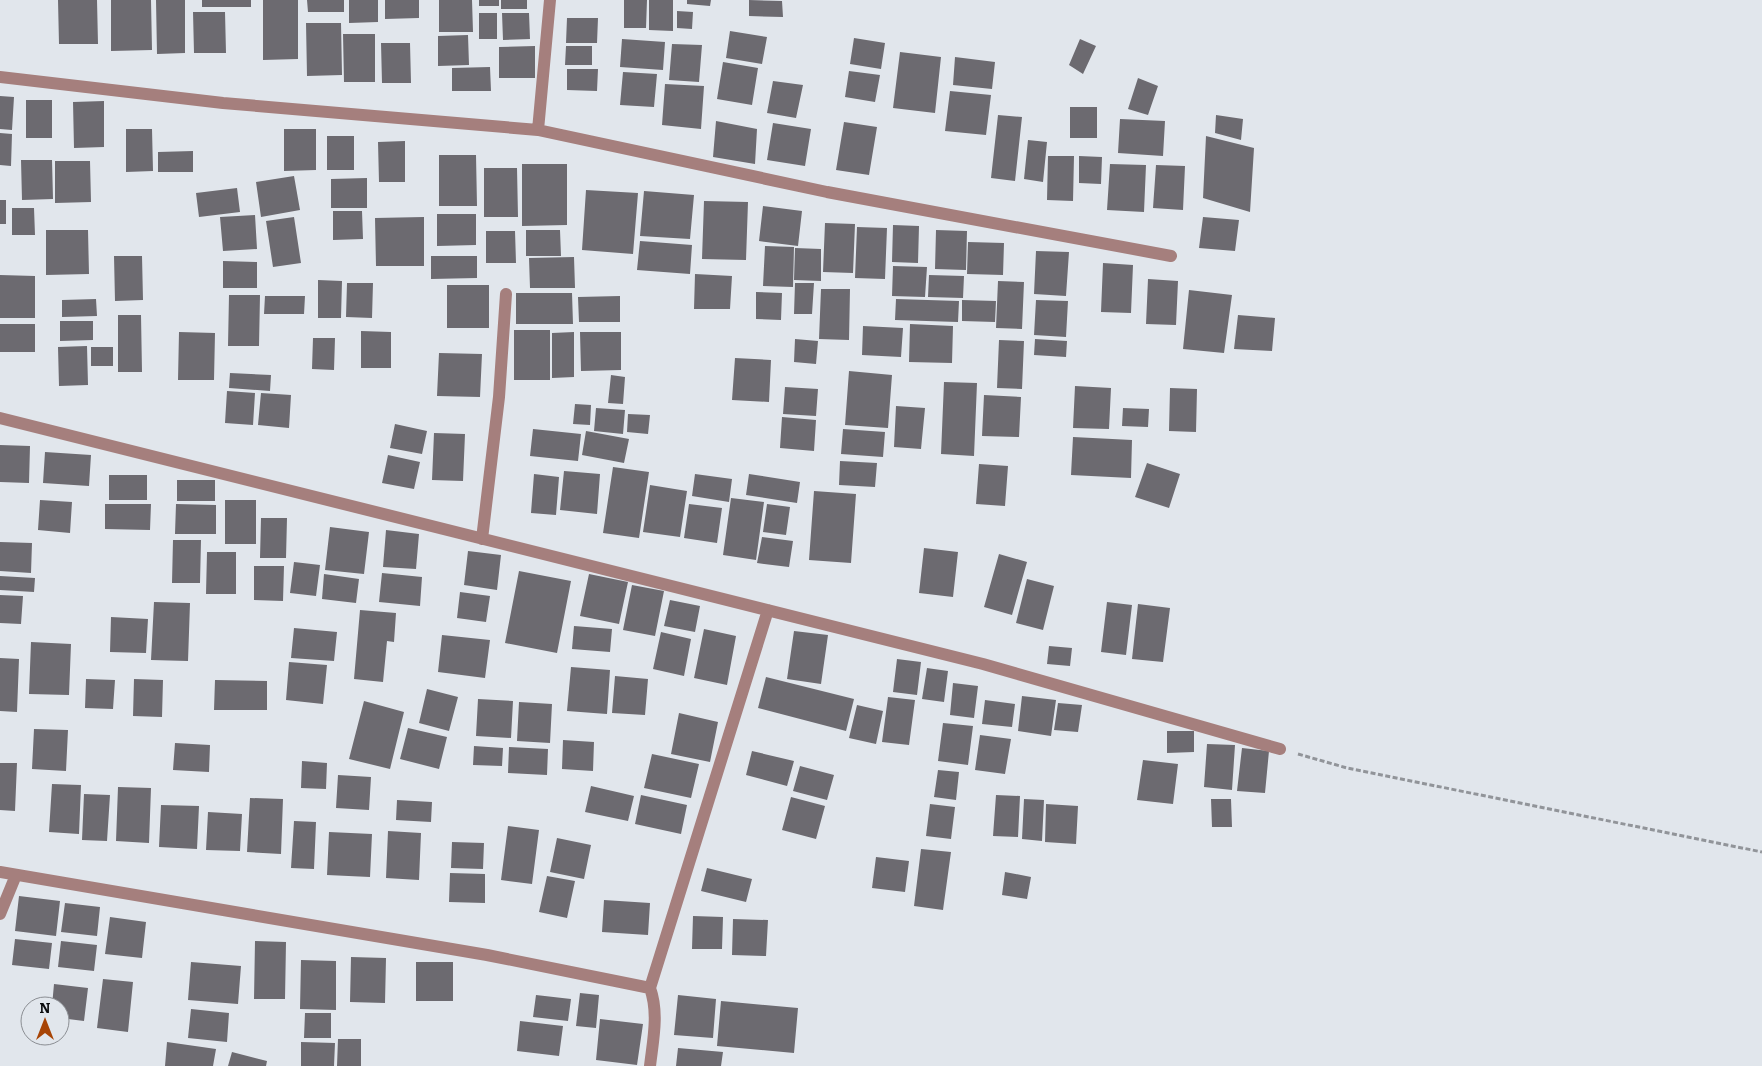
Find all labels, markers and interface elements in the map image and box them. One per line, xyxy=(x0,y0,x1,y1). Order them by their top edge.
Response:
north arrow xyxy=(20,996,70,1046)
text: N xyxy=(40,1000,51,1017)

